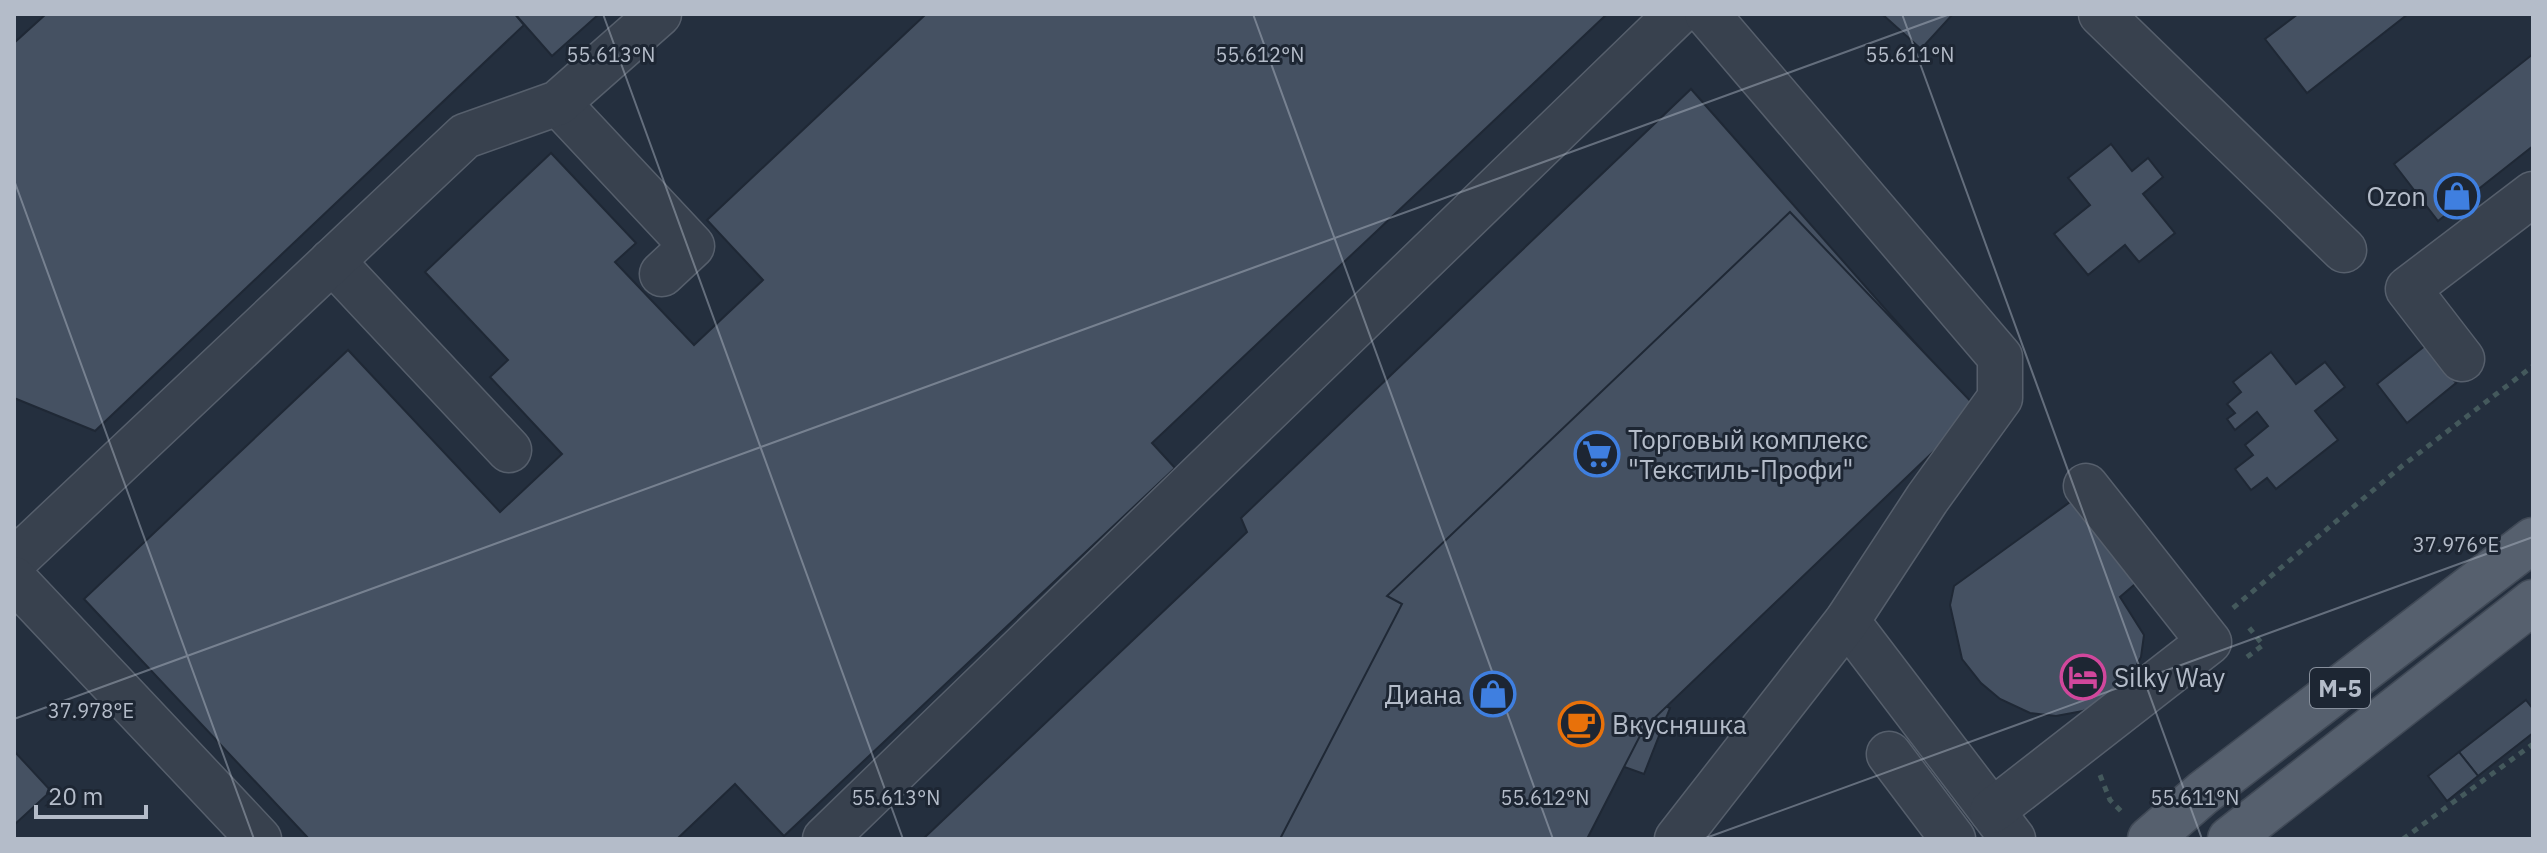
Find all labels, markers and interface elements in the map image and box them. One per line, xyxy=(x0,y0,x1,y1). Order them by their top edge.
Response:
text: 55.613°N xyxy=(567,41,655,68)
text: 55.612°N xyxy=(1216,41,1304,68)
text: 55.611°N xyxy=(1866,41,1954,68)
shop icon: Ozon xyxy=(2433,172,2481,220)
place label: Ozon xyxy=(2366,179,2426,213)
place label: Торговый комплекс "Текстиль-Профи" xyxy=(1628,422,1868,486)
supermarket icon: Торговый комплекс "Текстиль-Профи" xyxy=(1573,430,1621,478)
text: 37.976°E xyxy=(2413,531,2499,558)
hotel icon: Silky Way xyxy=(2059,653,2107,701)
place label: Silky Way xyxy=(2114,660,2225,694)
road number: М-5 xyxy=(2310,668,2370,708)
shop icon: Диана xyxy=(1469,670,1517,718)
place label: Диана xyxy=(1385,677,1462,711)
text: 37.978°E xyxy=(48,697,134,724)
cafe icon: Вкусняшка xyxy=(1557,700,1605,748)
place label: Вкусняшка xyxy=(1612,707,1747,741)
scale bar xyxy=(36,769,146,819)
text: 20 m xyxy=(48,780,103,812)
text: 55.613°N xyxy=(852,784,940,811)
text: 55.612°N xyxy=(1501,784,1589,811)
text: 55.611°N xyxy=(2151,784,2239,811)

